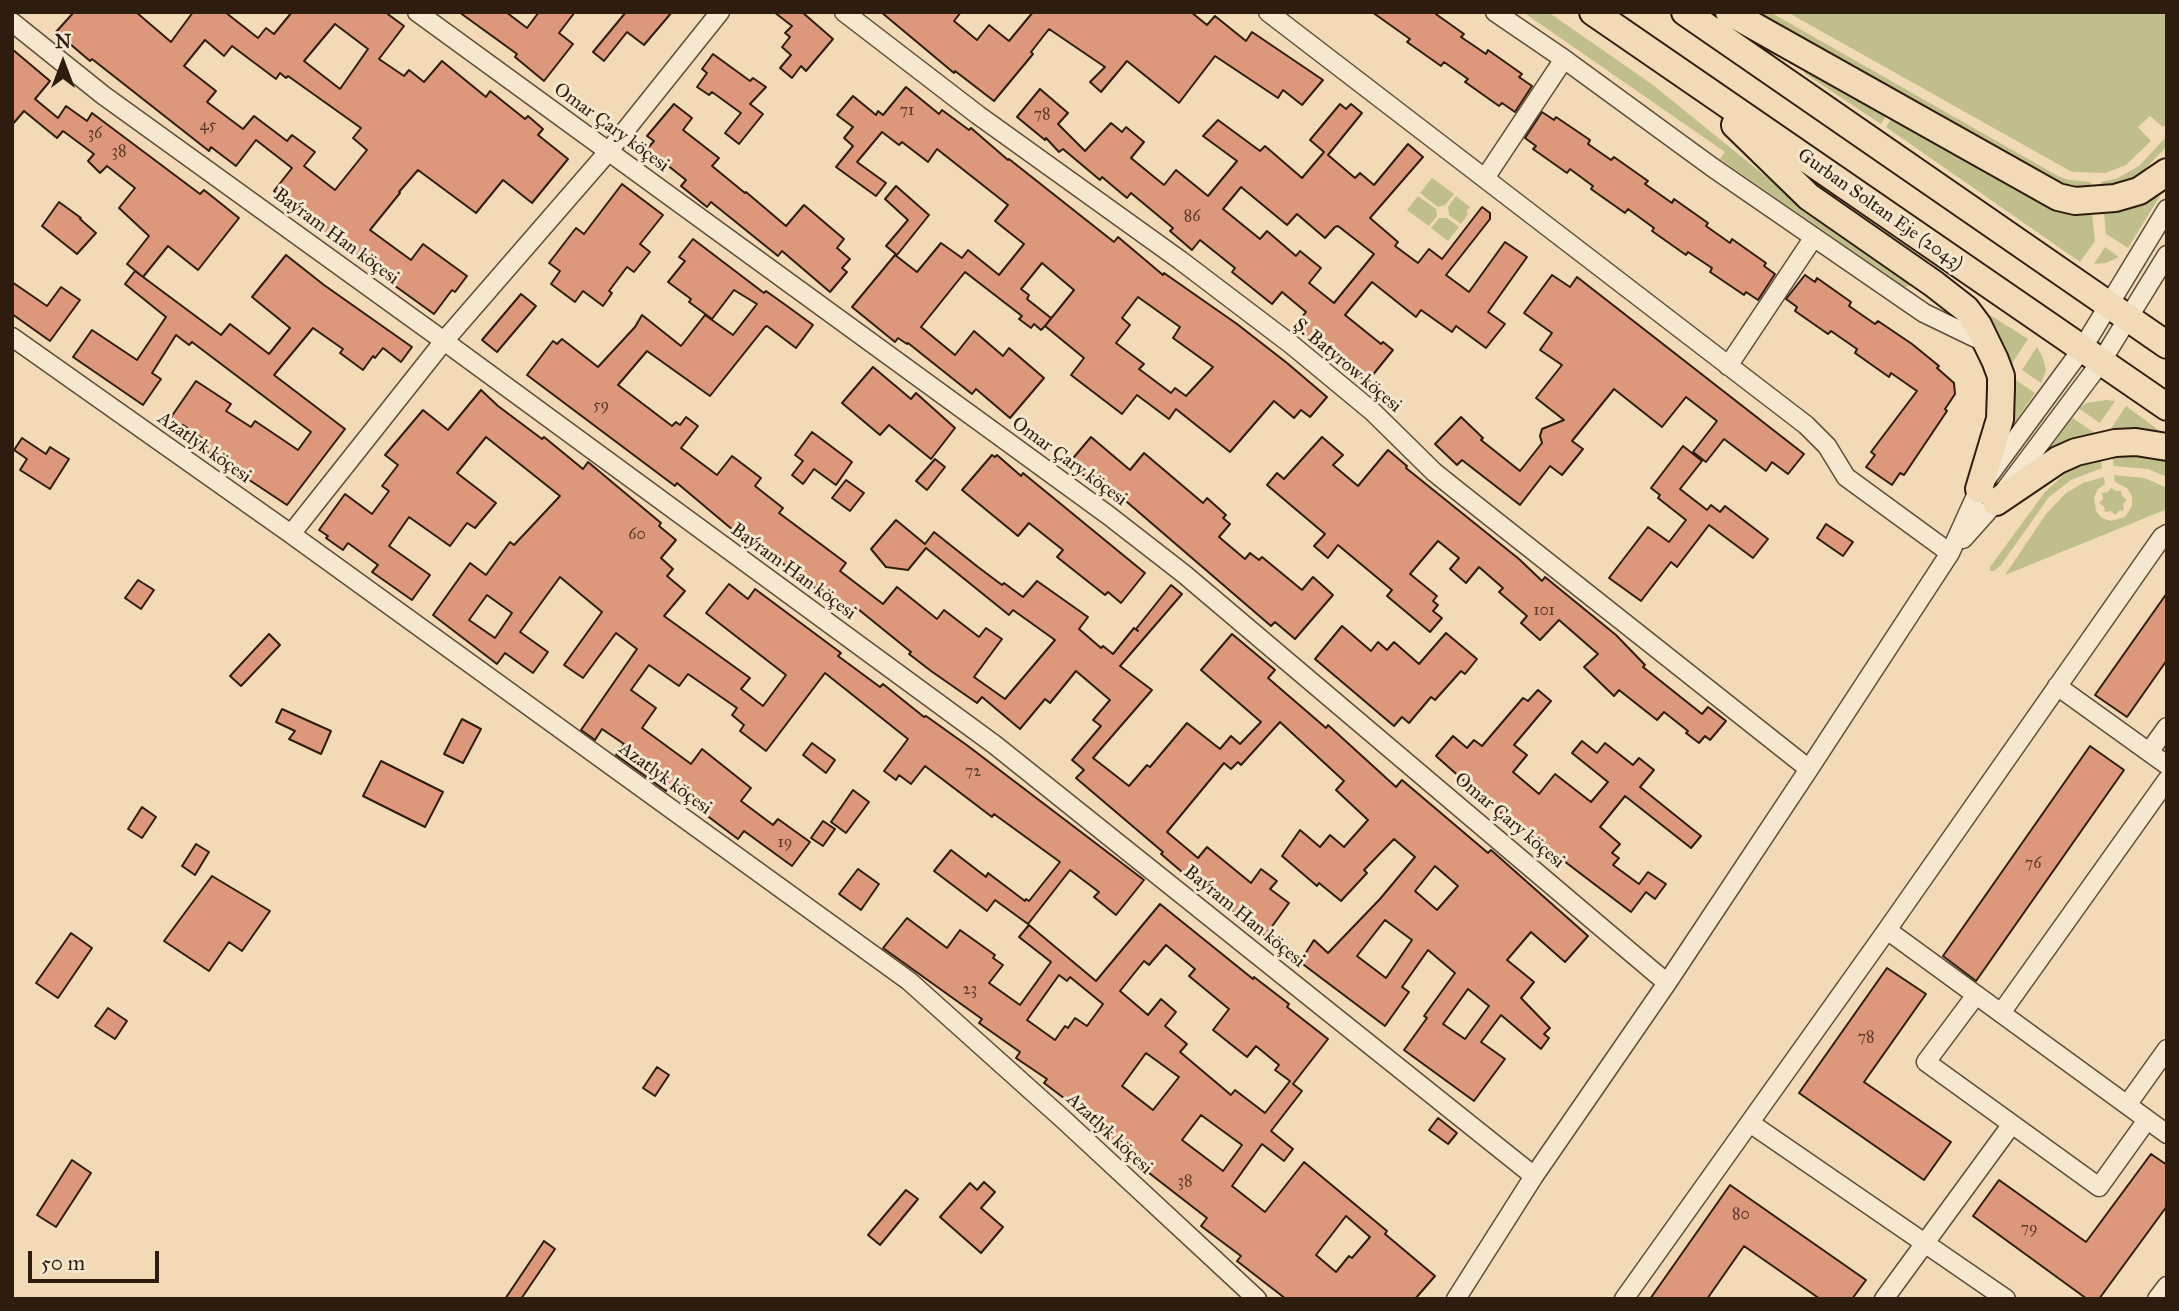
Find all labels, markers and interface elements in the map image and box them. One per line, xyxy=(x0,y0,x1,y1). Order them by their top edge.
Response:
north arrow xyxy=(28,28,98,98)
text: N xyxy=(55,30,71,53)
street label: Omar Çary köçesi xyxy=(549,78,673,178)
house number: 71 xyxy=(900,101,914,121)
house number: 78 xyxy=(1033,105,1051,125)
house number: 45 xyxy=(200,116,216,136)
house number: 36 xyxy=(88,124,102,144)
house number: 38 xyxy=(112,142,126,162)
street label: Gurban Soltan Eje (2043) xyxy=(1793,144,1967,276)
street label: Baýram Han köçesi xyxy=(269,184,403,290)
house number: 86 xyxy=(1184,207,1200,227)
street label: Ş. Batyrow köçesi xyxy=(1288,314,1406,418)
house number: 59 xyxy=(593,396,609,416)
street label: Azatlyk köçesi xyxy=(153,407,255,489)
street label: Omar Çary köçesi xyxy=(1007,412,1131,512)
street label: Baýram Han köçesi xyxy=(726,519,860,625)
house number: 60 xyxy=(628,525,646,545)
house number: 101 xyxy=(1533,601,1555,621)
street label: Azatlyk köçesi xyxy=(614,738,716,820)
house number: 72 xyxy=(965,762,981,782)
street label: Omar Çary köçesi xyxy=(1449,768,1569,874)
house number: 19 xyxy=(778,833,792,853)
house number: 76 xyxy=(2025,854,2041,874)
street label: Baýram Han köçesi xyxy=(1179,861,1309,973)
house number: 23 xyxy=(963,980,977,1000)
house number: 78 xyxy=(1857,1028,1875,1048)
street label: Azatlyk köçesi xyxy=(1061,1088,1157,1180)
house number: 38 xyxy=(1178,1172,1192,1192)
house number: 80 xyxy=(1732,1205,1750,1225)
house number: 79 xyxy=(2020,1219,2038,1239)
scale bar xyxy=(32,1238,163,1282)
text: 50 m xyxy=(41,1250,85,1276)

